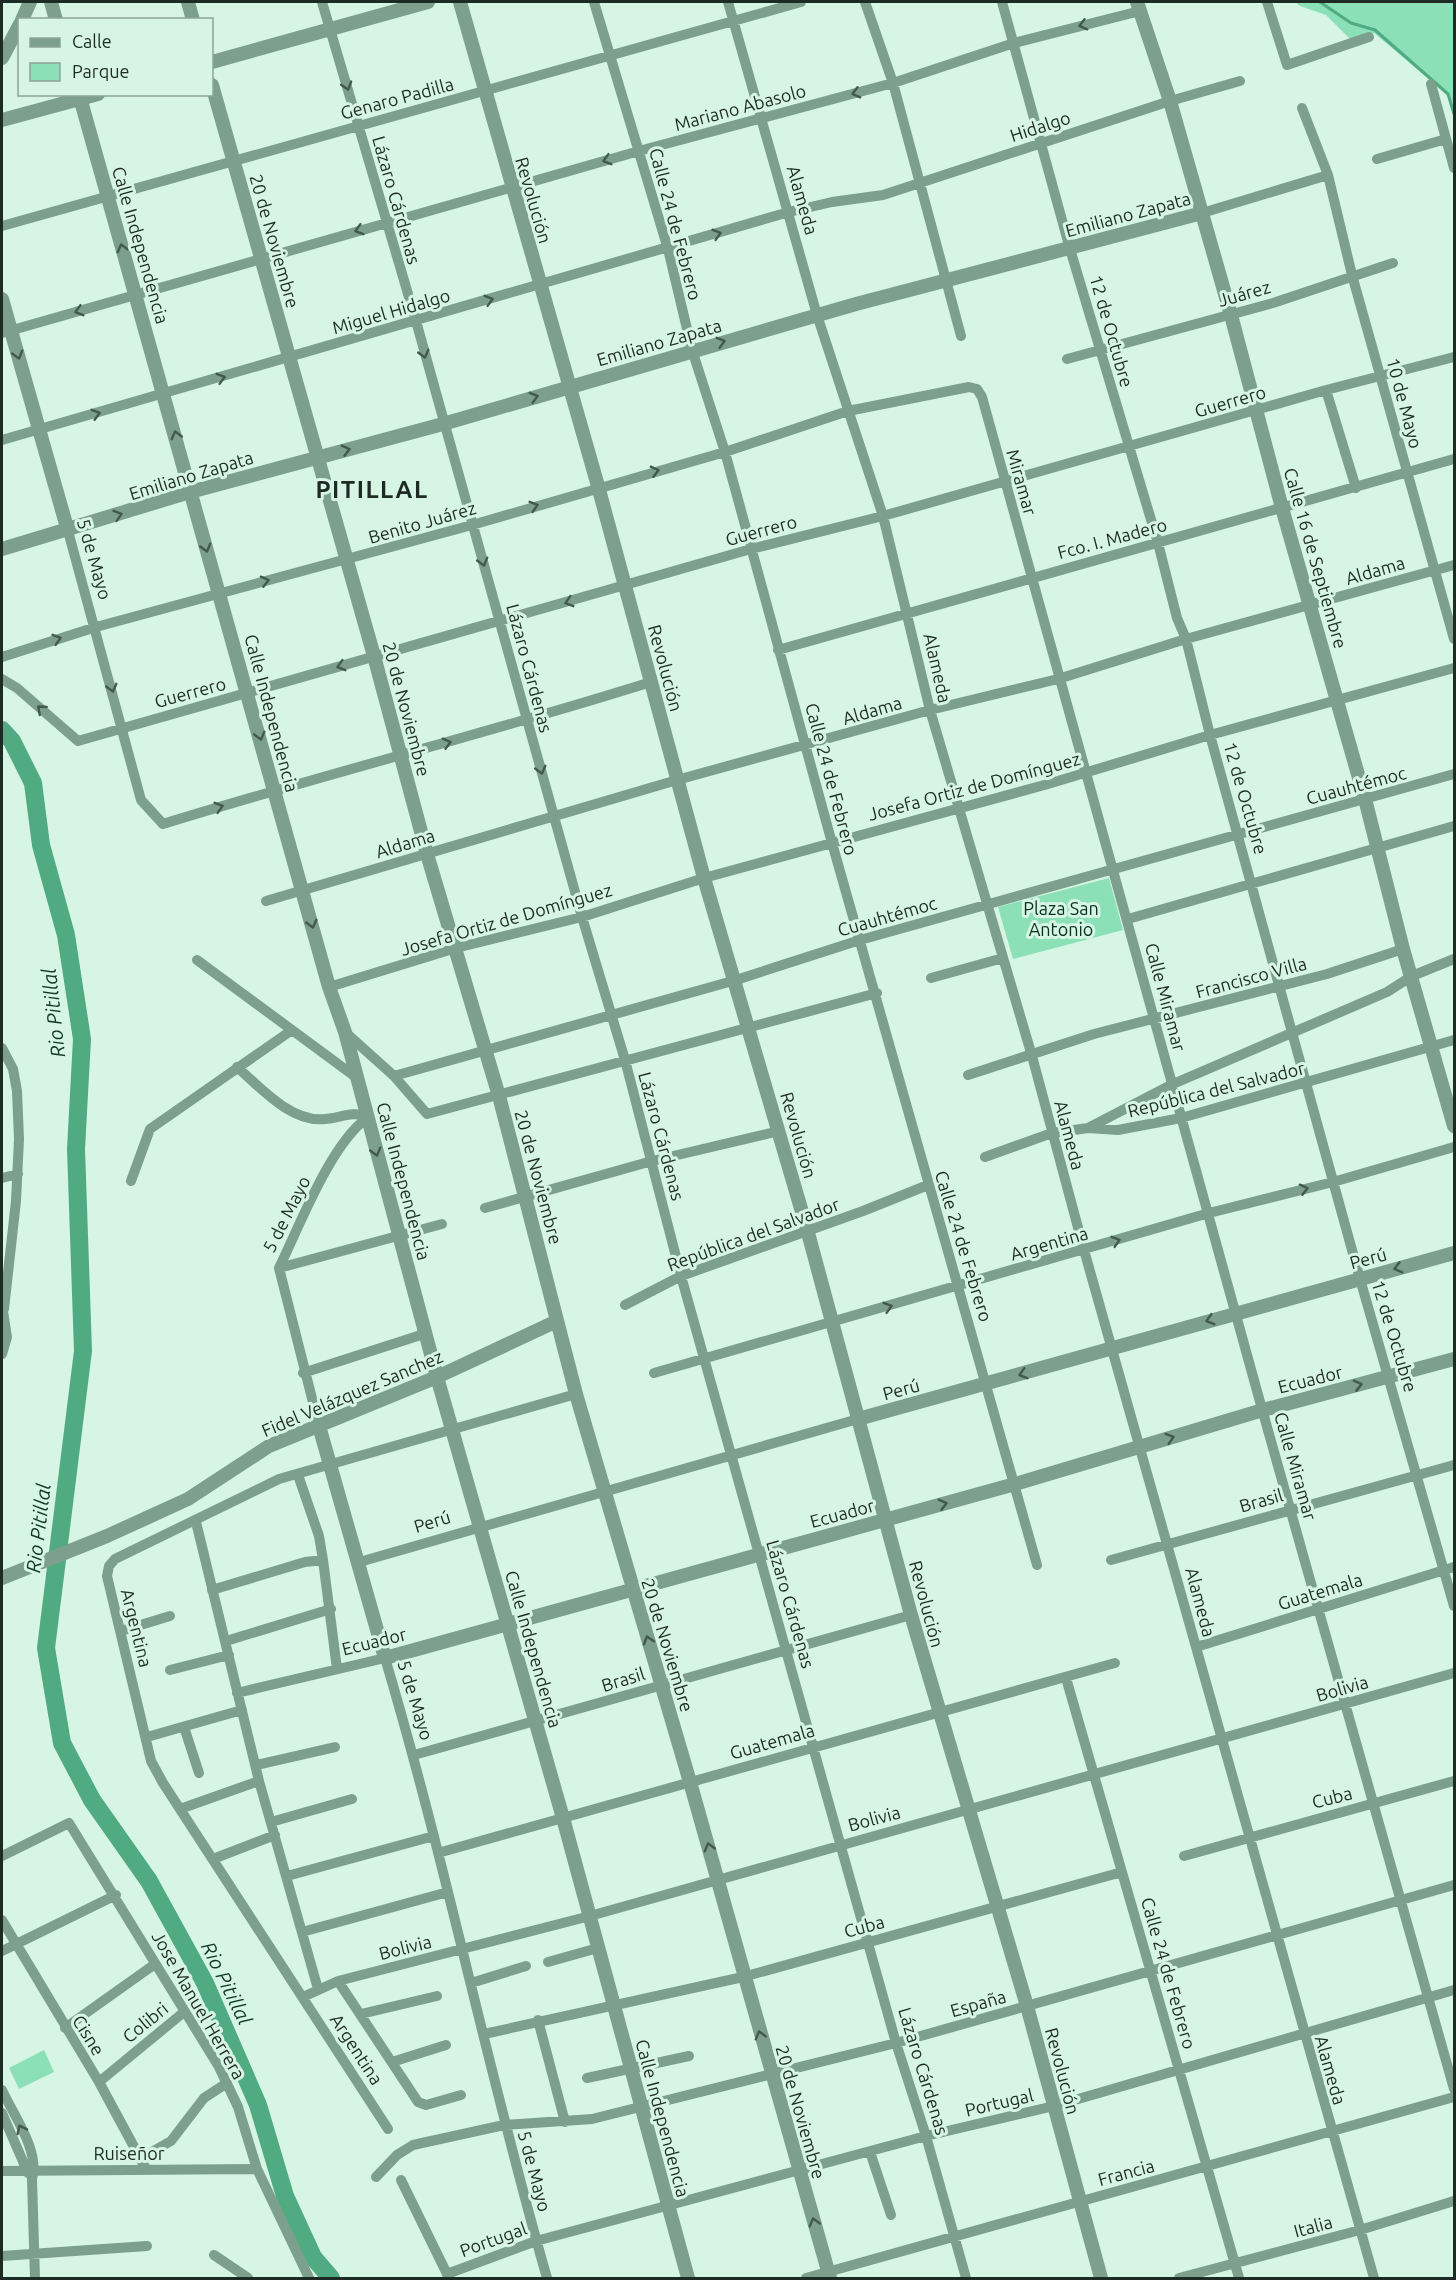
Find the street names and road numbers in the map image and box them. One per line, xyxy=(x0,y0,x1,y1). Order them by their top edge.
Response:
street label: Genaro Padilla xyxy=(338,73,456,123)
street label: Mariano Abasolo xyxy=(672,80,808,134)
street label: Hidalgo xyxy=(1007,107,1073,145)
street label: Lázaro Cárdenas xyxy=(369,134,425,267)
street label: Calle 24 de Febrero xyxy=(646,146,706,302)
street label: Revolución xyxy=(512,154,556,246)
street label: Alameda xyxy=(784,163,822,237)
street label: Calle Independencia xyxy=(109,164,173,326)
street label: 20 de Noviembre xyxy=(246,172,304,310)
street label: Emiliano Zapata xyxy=(1063,188,1193,240)
street label: 12 de Octubre xyxy=(1086,272,1138,390)
street label: Juárez xyxy=(1216,276,1272,310)
street label: Miguel Hidalgo xyxy=(330,285,452,337)
street label: Emiliano Zapata xyxy=(594,315,724,369)
street label: 10 de Mayo xyxy=(1383,355,1427,451)
street label: Guerrero xyxy=(1192,381,1268,421)
street label: Emiliano Zapata xyxy=(126,447,256,503)
street label: Miramar xyxy=(1003,447,1041,517)
street label: Calle 16 de Septiembre xyxy=(1281,465,1351,651)
street label: Benito Juárez xyxy=(366,497,478,547)
street label: Guerrero xyxy=(723,511,799,549)
street label: Fco. I. Madero xyxy=(1055,514,1169,562)
street label: 5 de Mayo xyxy=(74,516,116,602)
street label: Aldama xyxy=(1343,552,1407,588)
street label: Lázaro Cárdenas xyxy=(503,602,557,735)
street label: Revolución xyxy=(645,622,687,714)
street label: Alameda xyxy=(920,631,956,705)
street label: Calle Independencia xyxy=(241,632,303,794)
street label: 20 de Noviembre xyxy=(379,640,435,778)
street label: Guerrero xyxy=(152,673,228,711)
street label: Aldama xyxy=(840,692,904,728)
street label: Calle 24 de Febrero xyxy=(802,701,862,857)
street label: 12 de Octubre xyxy=(1220,739,1272,857)
street label: Josefa Ortiz de Domínguez xyxy=(866,748,1082,824)
street label: Cuauhtémoc xyxy=(1304,762,1408,808)
street label: Aldama xyxy=(373,825,437,861)
street label: Josefa Ortiz de Domínguez xyxy=(398,879,614,959)
street label: Cuauhtémoc xyxy=(835,892,939,940)
street label: Calle Miramar xyxy=(1142,941,1190,1054)
street label: Francisco Villa xyxy=(1193,953,1309,1001)
street label: República del Salvador xyxy=(1125,1057,1307,1121)
street label: Lázaro Cárdenas xyxy=(635,1070,689,1203)
street label: Revolución xyxy=(777,1089,821,1181)
street label: Alameda xyxy=(1051,1098,1089,1172)
street label: Calle Independencia xyxy=(373,1100,435,1262)
street label: 20 de Noviembre xyxy=(511,1108,567,1246)
street label: Calle 24 de Febrero xyxy=(932,1168,996,1324)
street label: 5 de Mayo xyxy=(258,1173,314,1255)
street label: República del Salvador xyxy=(664,1193,842,1274)
street label: Argentina xyxy=(1008,1222,1090,1264)
street label: Perú xyxy=(1347,1243,1389,1273)
street label: 12 de Octubre xyxy=(1368,1278,1422,1394)
street label: Fidel Velázquez Sanchez xyxy=(258,1346,446,1440)
street label: Ecuador xyxy=(1276,1361,1345,1397)
street label: Perú xyxy=(880,1374,922,1404)
street label: Calle Miramar xyxy=(1271,1410,1321,1522)
street label: Brasil xyxy=(1237,1484,1285,1516)
street label: Ecuador xyxy=(808,1495,877,1531)
street label: Perú xyxy=(411,1506,453,1536)
street label: Lázaro Cárdenas xyxy=(763,1538,819,1671)
street label: Revolución xyxy=(906,1558,948,1650)
street label: Alameda xyxy=(1182,1565,1220,1639)
street label: Calle Independencia xyxy=(502,1568,566,1730)
street label: Guatemala xyxy=(1275,1569,1365,1613)
street label: 20 de Noviembre xyxy=(638,1576,698,1714)
street label: Argentina xyxy=(118,1587,156,1669)
street label: Ecuador xyxy=(340,1623,409,1659)
street label: 5 de Mayo xyxy=(394,1657,438,1743)
street label: Brasil xyxy=(599,1663,647,1695)
street label: Bolivia xyxy=(1314,1671,1370,1705)
street label: Guatemala xyxy=(727,1719,817,1763)
street label: Cuba xyxy=(1310,1782,1354,1812)
street label: Bolivia xyxy=(846,1801,902,1835)
street label: Calle 24 de Febrero xyxy=(1138,1895,1200,2051)
street label: Cuba xyxy=(842,1911,886,1941)
street label: Jose Manuel Herrera xyxy=(148,1927,250,2083)
street label: Bolivia xyxy=(377,1931,433,1963)
street label: España xyxy=(948,1985,1008,2021)
street label: Colibri xyxy=(118,1998,172,2046)
street label: Lázaro Cárdenas xyxy=(895,2005,953,2137)
street label: Argentina xyxy=(327,2010,387,2088)
street label: Cisne xyxy=(69,2011,109,2059)
street label: Revolución xyxy=(1042,2025,1084,2117)
street label: Alameda xyxy=(1312,2033,1350,2107)
street label: Calle Independencia xyxy=(632,2037,694,2199)
street label: 20 de Noviembre xyxy=(772,2043,830,2181)
street label: Portugal xyxy=(963,2084,1035,2120)
street label: 5 de Mayo xyxy=(515,2128,555,2214)
street label: Ruiseñor xyxy=(93,2143,165,2163)
street label: Francia xyxy=(1096,2155,1156,2189)
street label: Italia xyxy=(1291,2211,1335,2241)
street label: Portugal xyxy=(457,2218,529,2260)

